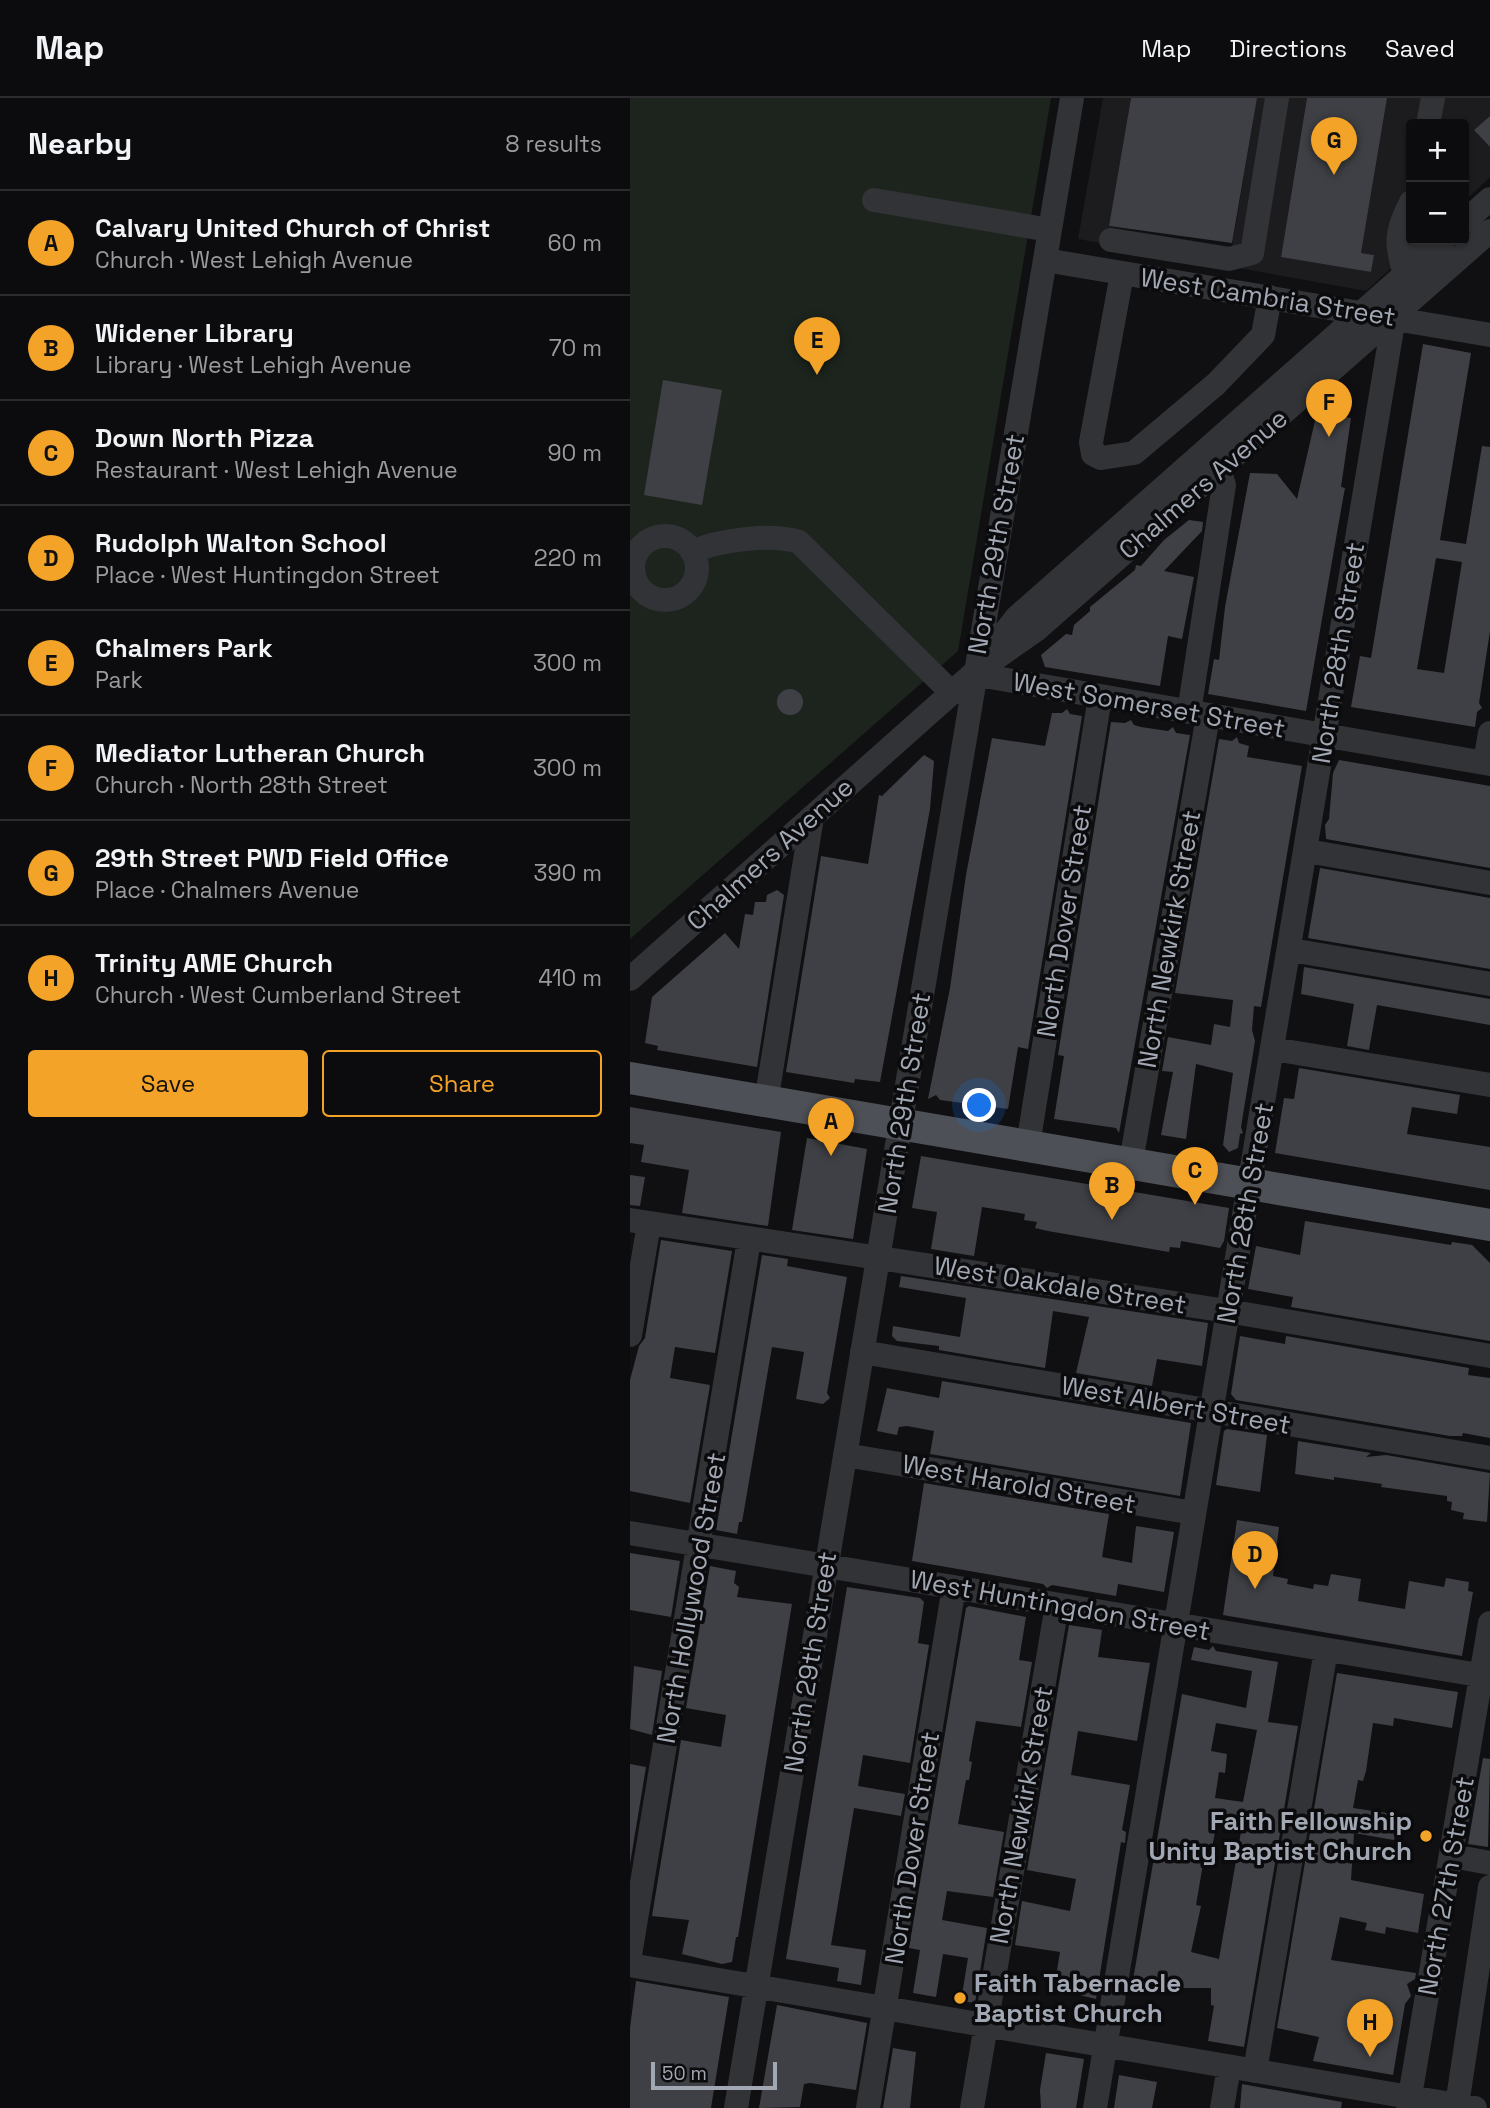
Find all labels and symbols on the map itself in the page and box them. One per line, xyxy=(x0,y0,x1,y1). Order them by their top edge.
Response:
pin: G xyxy=(1311,117,1357,175)
street label: West Cambria Street xyxy=(1138,260,1398,334)
pin: E xyxy=(794,317,840,375)
pin: F xyxy=(1306,379,1352,437)
street label: Chalmers Avenue xyxy=(1111,401,1295,567)
street label: North 29th Street xyxy=(960,431,1032,657)
street label: North 28th Street xyxy=(1304,540,1372,766)
street label: West Somerset Street xyxy=(1010,664,1288,746)
street label: Chalmers Avenue xyxy=(679,770,861,938)
street label: North Dover Street xyxy=(1029,802,1099,1040)
street label: North Newkirk Street xyxy=(1130,807,1208,1071)
street label: North 29th Street xyxy=(870,990,938,1216)
your location xyxy=(962,1088,996,1122)
pin: A xyxy=(808,1098,854,1156)
street label: North 28th Street xyxy=(1209,1100,1281,1326)
pin: C xyxy=(1172,1147,1218,1205)
pin: B xyxy=(1089,1162,1135,1220)
street label: West Oakdale Street xyxy=(931,1248,1189,1322)
street label: West Albert Street xyxy=(1059,1368,1293,1442)
street label: West Harold Street xyxy=(900,1447,1138,1521)
street label: North Hollywood Street xyxy=(649,1450,733,1746)
pin: D xyxy=(1232,1531,1278,1589)
street label: North 29th Street xyxy=(776,1549,844,1775)
street label: West Huntingdon Street xyxy=(907,1562,1213,1648)
street label: North Newkirk Street xyxy=(982,1683,1060,1947)
street label: North Dover Street xyxy=(877,1729,947,1967)
street label: North 27th Street xyxy=(1410,1774,1482,1998)
place label: Faith Fellowship Unity Baptist Church xyxy=(1148,1804,1412,1868)
marker: Faith Fellowship Unity Baptist Church xyxy=(1418,1828,1434,1844)
place label: Faith Tabernacle Baptist Church xyxy=(974,1966,1181,2030)
marker: Faith Tabernacle Baptist Church xyxy=(952,1990,968,2006)
pin: H xyxy=(1347,1999,1393,2057)
scale bar xyxy=(651,2059,777,2091)

